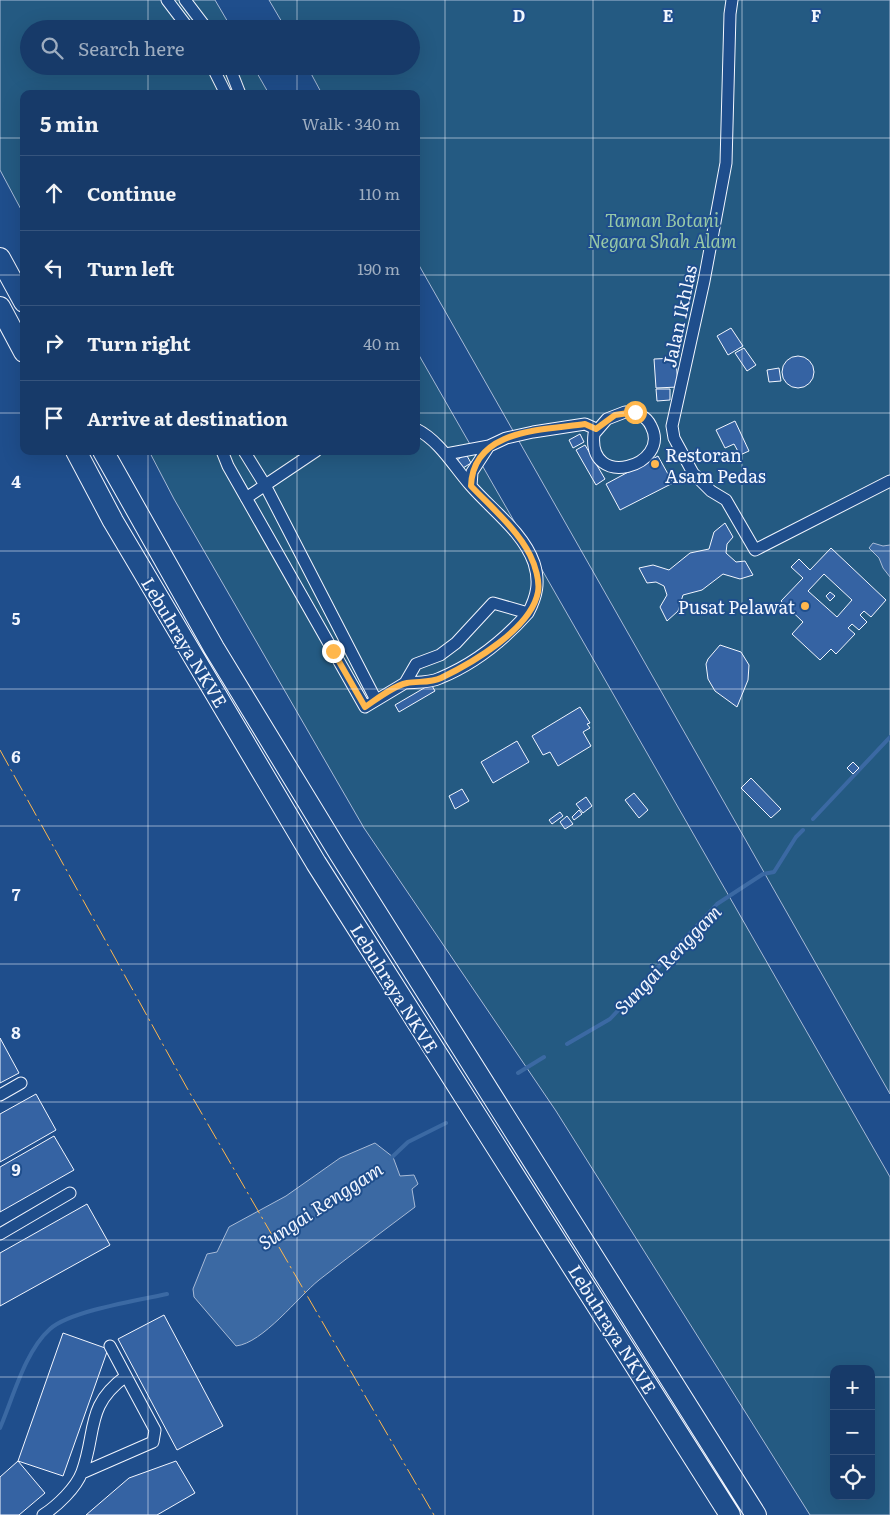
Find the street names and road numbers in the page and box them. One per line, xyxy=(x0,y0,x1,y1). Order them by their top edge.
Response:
street label: Jalan Ikhlas xyxy=(655,262,703,370)
street label: Lebuhraya NKVE xyxy=(135,572,235,712)
street label: Lebuhraya NKVE xyxy=(344,918,446,1058)
street label: Lebuhraya NKVE xyxy=(562,1259,664,1399)

